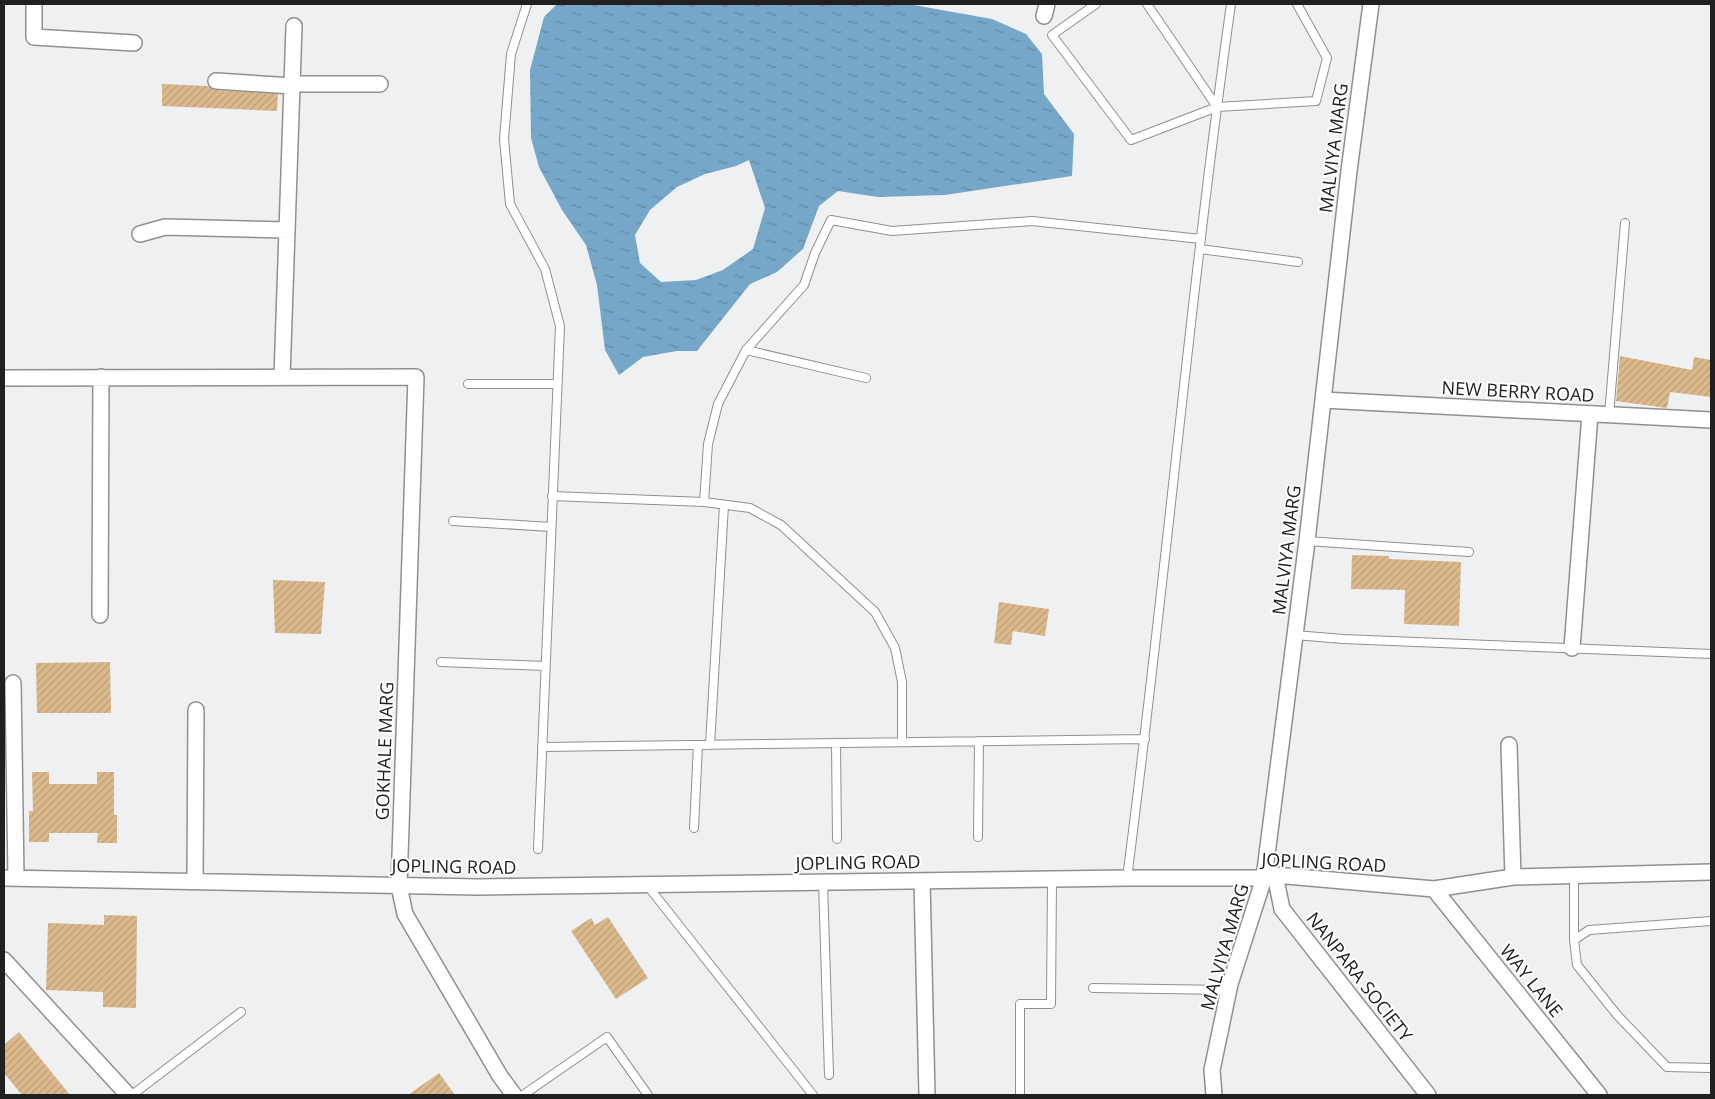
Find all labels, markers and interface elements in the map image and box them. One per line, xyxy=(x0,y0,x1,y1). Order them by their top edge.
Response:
street label: MALVIYA MARG xyxy=(1313,82,1353,214)
street label: NEW BERRY ROAD xyxy=(1441,375,1595,407)
street label: MALVIYA MARG xyxy=(1266,484,1306,616)
street label: GOKHALE MARG xyxy=(370,681,398,821)
street label: JOPLING ROAD xyxy=(1259,847,1387,877)
street label: JOPLING ROAD xyxy=(793,849,921,875)
street label: JOPLING ROAD xyxy=(389,853,517,879)
street label: MALVIYA MARG xyxy=(1195,881,1254,1013)
street label: NANPARA SOCIETY xyxy=(1302,907,1418,1047)
street label: WAY LANE xyxy=(1495,939,1569,1022)

